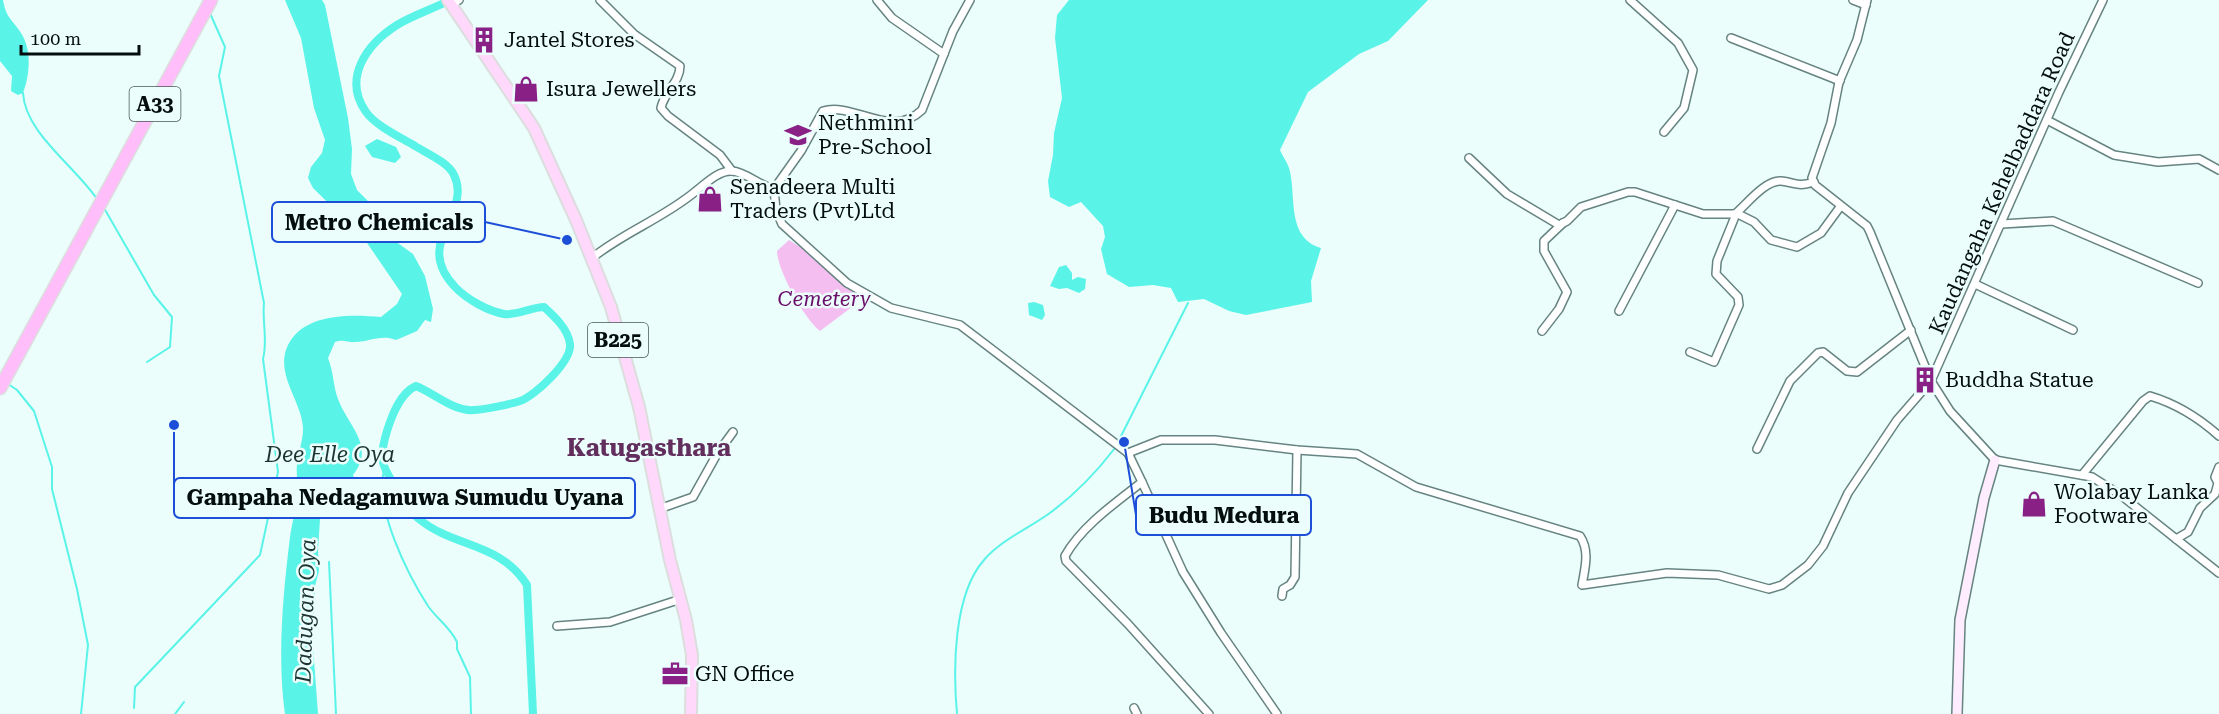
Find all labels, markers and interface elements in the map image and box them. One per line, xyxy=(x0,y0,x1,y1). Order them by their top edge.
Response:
scale bar xyxy=(21,18,140,56)
building icon: Jantel Stores xyxy=(469,25,499,55)
text: 100 m xyxy=(30,28,81,49)
place label: Jantel Stores xyxy=(504,28,634,52)
street label: Kaudangaha Kehelbaddara Road xyxy=(1924,28,2080,338)
shop icon: Isura Jewellers xyxy=(511,74,541,104)
place label: Isura Jewellers xyxy=(546,77,696,101)
road number: A33 xyxy=(130,87,180,121)
place label: Nethmini Pre-School xyxy=(818,111,932,159)
school or university icon: Nethmini Pre-School xyxy=(783,120,813,150)
place label: Senadeera Multi Traders (Pvt)Ltd xyxy=(730,175,896,223)
shop icon: Senadeera Multi Traders (Pvt)Ltd xyxy=(695,184,725,214)
callout: Metro Chemicals xyxy=(272,202,485,242)
text: Metro Chemicals xyxy=(285,210,473,235)
park label: Cemetery xyxy=(778,287,871,311)
road number: B225 xyxy=(588,323,648,357)
building icon: Buddha Statue xyxy=(1910,365,1940,395)
place label: Buddha Statue xyxy=(1945,368,2093,392)
district label: Katugasthara xyxy=(567,434,731,462)
water label: Dee Elle Oya xyxy=(264,442,395,467)
callout: Gampaha Nedagamuwa Sumudu Uyana xyxy=(174,478,635,518)
place label: Wolabay Lanka Footware xyxy=(2054,480,2210,528)
text: Gampaha Nedagamuwa Sumudu Uyana xyxy=(187,485,624,510)
shop icon: Wolabay Lanka Footware xyxy=(2019,489,2049,519)
callout: Budu Medura xyxy=(1136,495,1311,535)
text: Budu Medura xyxy=(1149,503,1299,528)
water label: Dadugan Oya xyxy=(290,538,321,685)
office icon: GN Office xyxy=(660,659,690,689)
place label: GN Office xyxy=(695,662,794,686)

